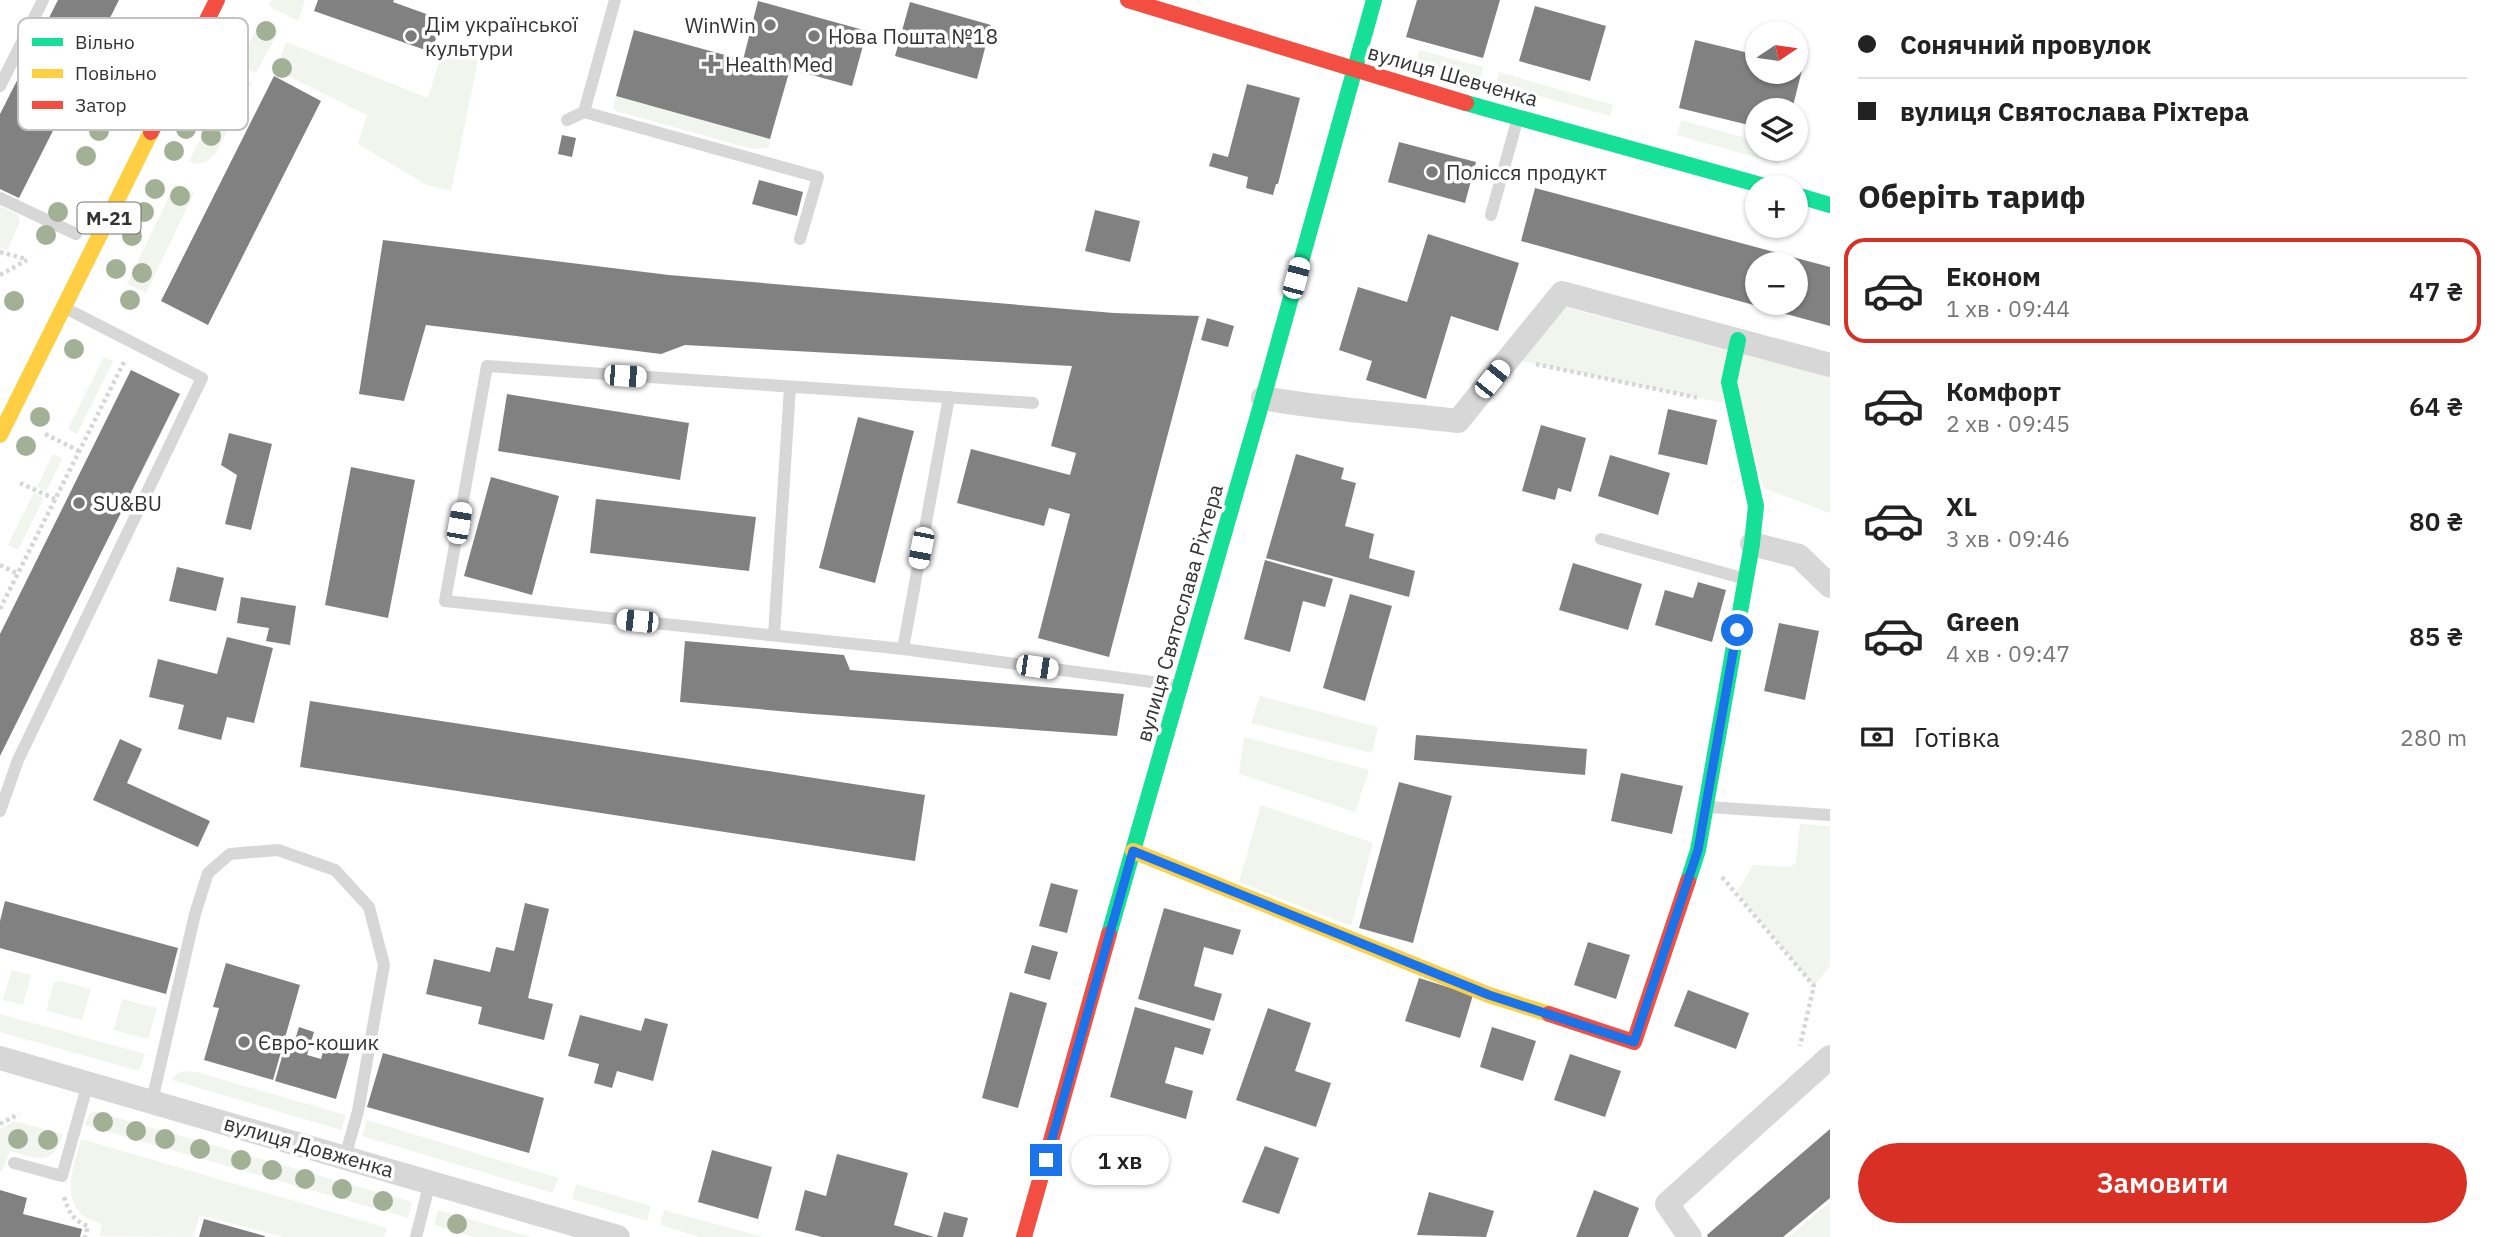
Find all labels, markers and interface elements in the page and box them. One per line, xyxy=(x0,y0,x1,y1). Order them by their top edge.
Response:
place label: Дім української культури xyxy=(425,10,579,62)
place label: WinWin xyxy=(685,11,756,39)
marker: WinWin xyxy=(762,17,778,33)
legend xyxy=(18,18,248,130)
north arrow xyxy=(1745,21,1808,84)
map controls xyxy=(1745,21,1808,315)
place label: Нова Пошта №18 xyxy=(828,22,998,50)
text: Сонячний провулок xyxy=(1900,27,2151,61)
marker: Дім української культури xyxy=(403,28,419,44)
marker: Нова Пошта №18 xyxy=(806,28,822,44)
text: Вільно xyxy=(75,30,135,54)
street label: вулиця Шевченка xyxy=(1365,37,1541,113)
place label: Health Med xyxy=(725,50,833,78)
marker: Health Med xyxy=(703,56,719,72)
text: Повільно xyxy=(75,61,157,85)
text: Затор xyxy=(75,93,126,117)
text: вулиця Святослава Ріхтера xyxy=(1900,94,2249,128)
button: layers xyxy=(1745,98,1808,161)
place label: Полісся продукт xyxy=(1446,158,1607,186)
marker: Полісся продукт xyxy=(1424,164,1440,180)
button: + xyxy=(1745,175,1808,238)
text: Оберіть тариф xyxy=(1858,175,2085,217)
road number: М-21 xyxy=(78,202,140,233)
button: − xyxy=(1745,252,1808,315)
car xyxy=(1281,255,1312,301)
icon: car xyxy=(1862,259,1925,322)
text: Економ xyxy=(1946,259,2041,293)
text: 47 ₴ xyxy=(2409,274,2463,308)
text: 1 хв · 09:44 xyxy=(1946,293,2070,323)
car xyxy=(1471,356,1514,402)
car xyxy=(604,364,647,388)
icon: car xyxy=(1862,374,1925,437)
text: Комфорт xyxy=(1946,374,2061,408)
text: 64 ₴ xyxy=(2409,389,2463,423)
text: 2 хв · 09:45 xyxy=(1946,408,2070,438)
street label: вулиця Святослава Ріхтера xyxy=(1129,481,1229,745)
place label: SU&BU xyxy=(93,489,162,517)
icon: car xyxy=(1862,489,1925,552)
text: XL xyxy=(1946,489,1977,523)
marker: SU&BU xyxy=(71,495,87,511)
car xyxy=(446,500,473,546)
text: 80 ₴ xyxy=(2409,504,2463,538)
text: 3 хв · 09:46 xyxy=(1946,523,2070,553)
car xyxy=(907,525,936,571)
icon: car xyxy=(1862,604,1925,667)
text: Green xyxy=(1946,604,2020,638)
car xyxy=(616,608,659,634)
route start xyxy=(1721,614,1753,646)
text: 85 ₴ xyxy=(2409,619,2463,653)
text: 4 хв · 09:47 xyxy=(1946,638,2070,668)
car xyxy=(1015,654,1060,680)
icon: cash xyxy=(1858,718,1896,756)
text: Готівка xyxy=(1914,720,2000,754)
text: 280 m xyxy=(2400,722,2467,752)
place label: Євро-кошик xyxy=(258,1028,379,1056)
marker: Євро-кошик xyxy=(236,1034,252,1050)
street label: вулиця Довженка xyxy=(221,1108,397,1184)
callout: 1 хв xyxy=(1070,1136,1168,1184)
button: Замовити xyxy=(1858,1143,2467,1223)
route end xyxy=(1030,1144,1062,1176)
text: 1 хв xyxy=(1098,1145,1142,1175)

